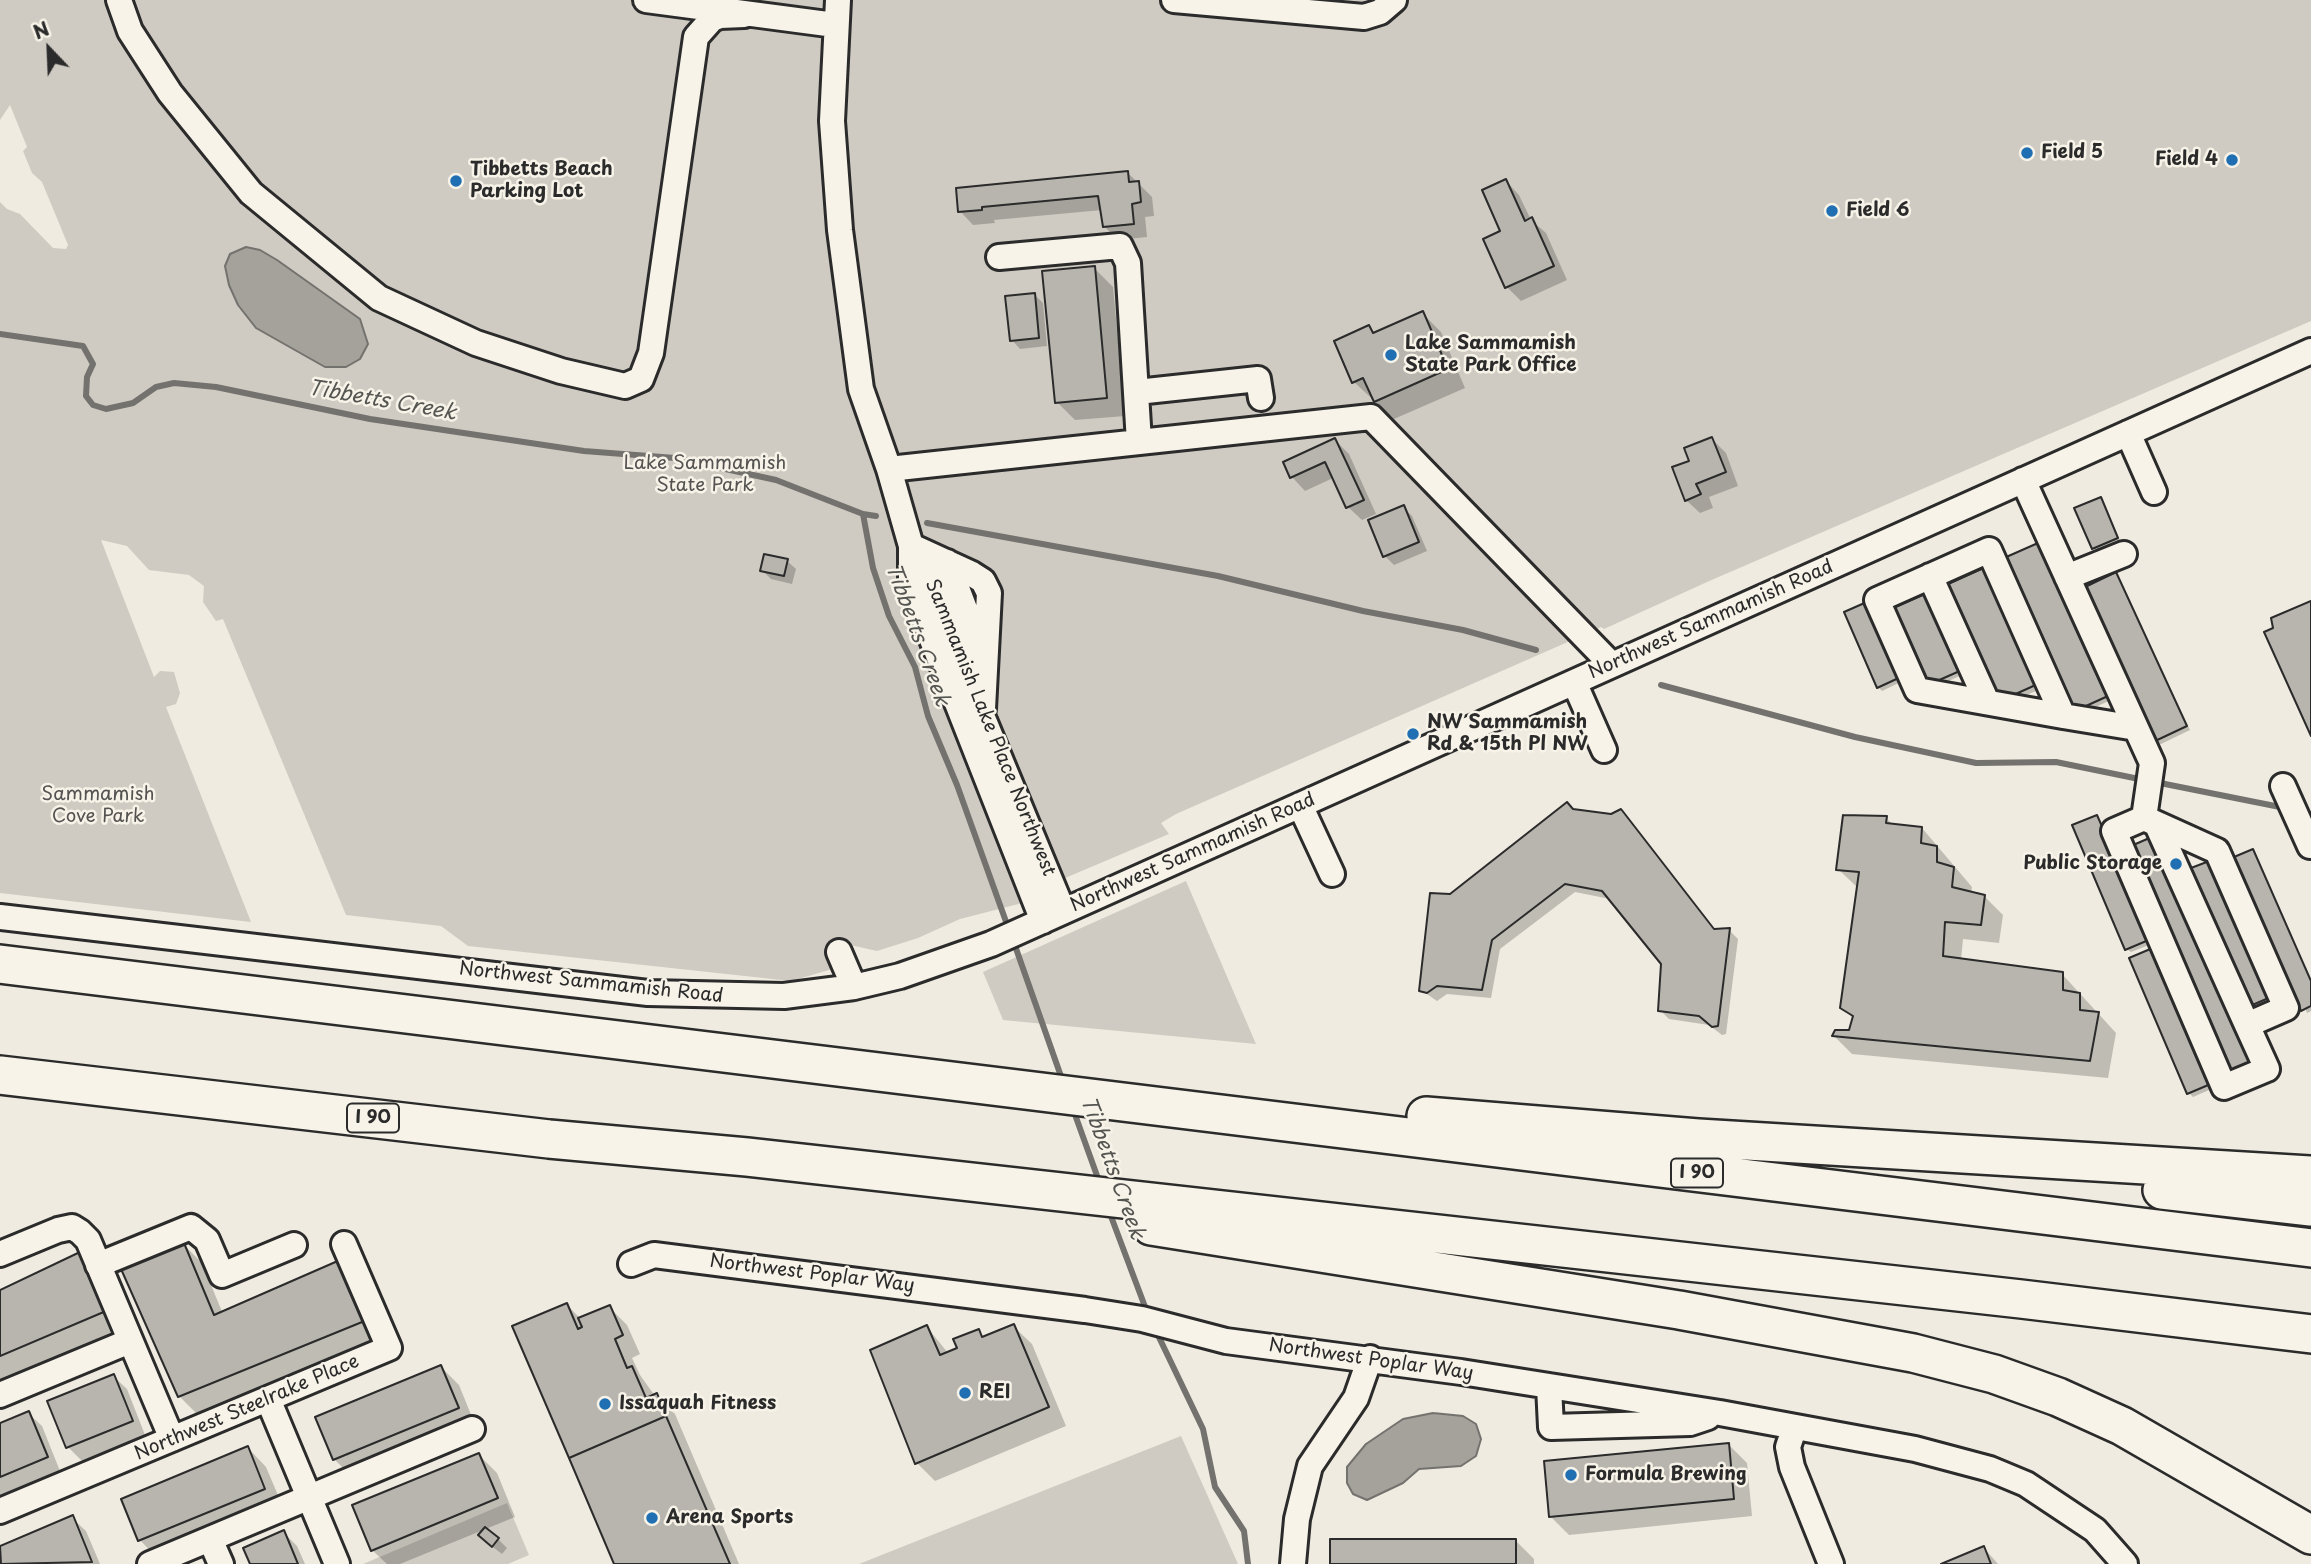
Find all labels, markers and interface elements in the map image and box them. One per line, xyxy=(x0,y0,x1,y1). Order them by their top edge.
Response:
north arrow xyxy=(14,14,84,84)
text: N xyxy=(28,14,53,45)
place label: Field 5 xyxy=(2041,142,2103,164)
marker: Field 5 xyxy=(2019,145,2035,161)
place label: Field 4 xyxy=(2155,149,2218,171)
marker: Field 4 xyxy=(2224,152,2240,168)
place label: Tibbetts Beach Parking Lot xyxy=(470,159,613,203)
marker: Tibbetts Beach Parking Lot xyxy=(448,173,464,189)
place label: Field 6 xyxy=(1846,200,1909,222)
marker: Field 6 xyxy=(1824,203,1840,219)
place label: Lake Sammamish State Park Office xyxy=(1405,333,1577,377)
marker: Lake Sammamish State Park Office xyxy=(1383,347,1399,363)
water label: Tibbetts Creek xyxy=(306,376,458,426)
park label: Lake Sammamish State Park xyxy=(624,453,786,497)
street label: Northwest Sammamish Road xyxy=(1585,556,1837,684)
water label: Tibbetts Creek xyxy=(880,560,954,710)
street label: Sammamish Lake Place Northwest xyxy=(920,576,1060,880)
place label: NW Sammamish Rd & 15th Pl NW xyxy=(1427,712,1588,756)
marker: NW Sammamish Rd & 15th Pl NW xyxy=(1405,726,1421,742)
park label: Sammamish Cove Park xyxy=(41,784,155,828)
street label: Northwest Sammamish Road xyxy=(1067,789,1319,917)
place label: Public Storage xyxy=(2023,853,2162,875)
marker: Public Storage xyxy=(2168,856,2184,872)
street label: Northwest Sammamish Road xyxy=(458,958,724,1008)
water label: Tibbetts Creek xyxy=(1075,1093,1149,1243)
road number: I 90 xyxy=(347,1104,399,1133)
road number: I 90 xyxy=(1671,1158,1723,1188)
street label: Northwest Poplar Way xyxy=(708,1250,916,1298)
street label: Northwest Poplar Way xyxy=(1267,1334,1475,1386)
street label: Northwest Steelrake Place xyxy=(131,1350,363,1466)
place label: REI xyxy=(979,1382,1010,1404)
marker: REI xyxy=(957,1385,973,1401)
place label: Issaquah Fitness xyxy=(619,1393,776,1415)
marker: Issaquah Fitness xyxy=(597,1396,613,1412)
place label: Formula Brewing xyxy=(1585,1464,1746,1486)
marker: Formula Brewing xyxy=(1563,1467,1579,1483)
place label: Arena Sports xyxy=(666,1507,793,1529)
marker: Arena Sports xyxy=(644,1510,660,1526)

